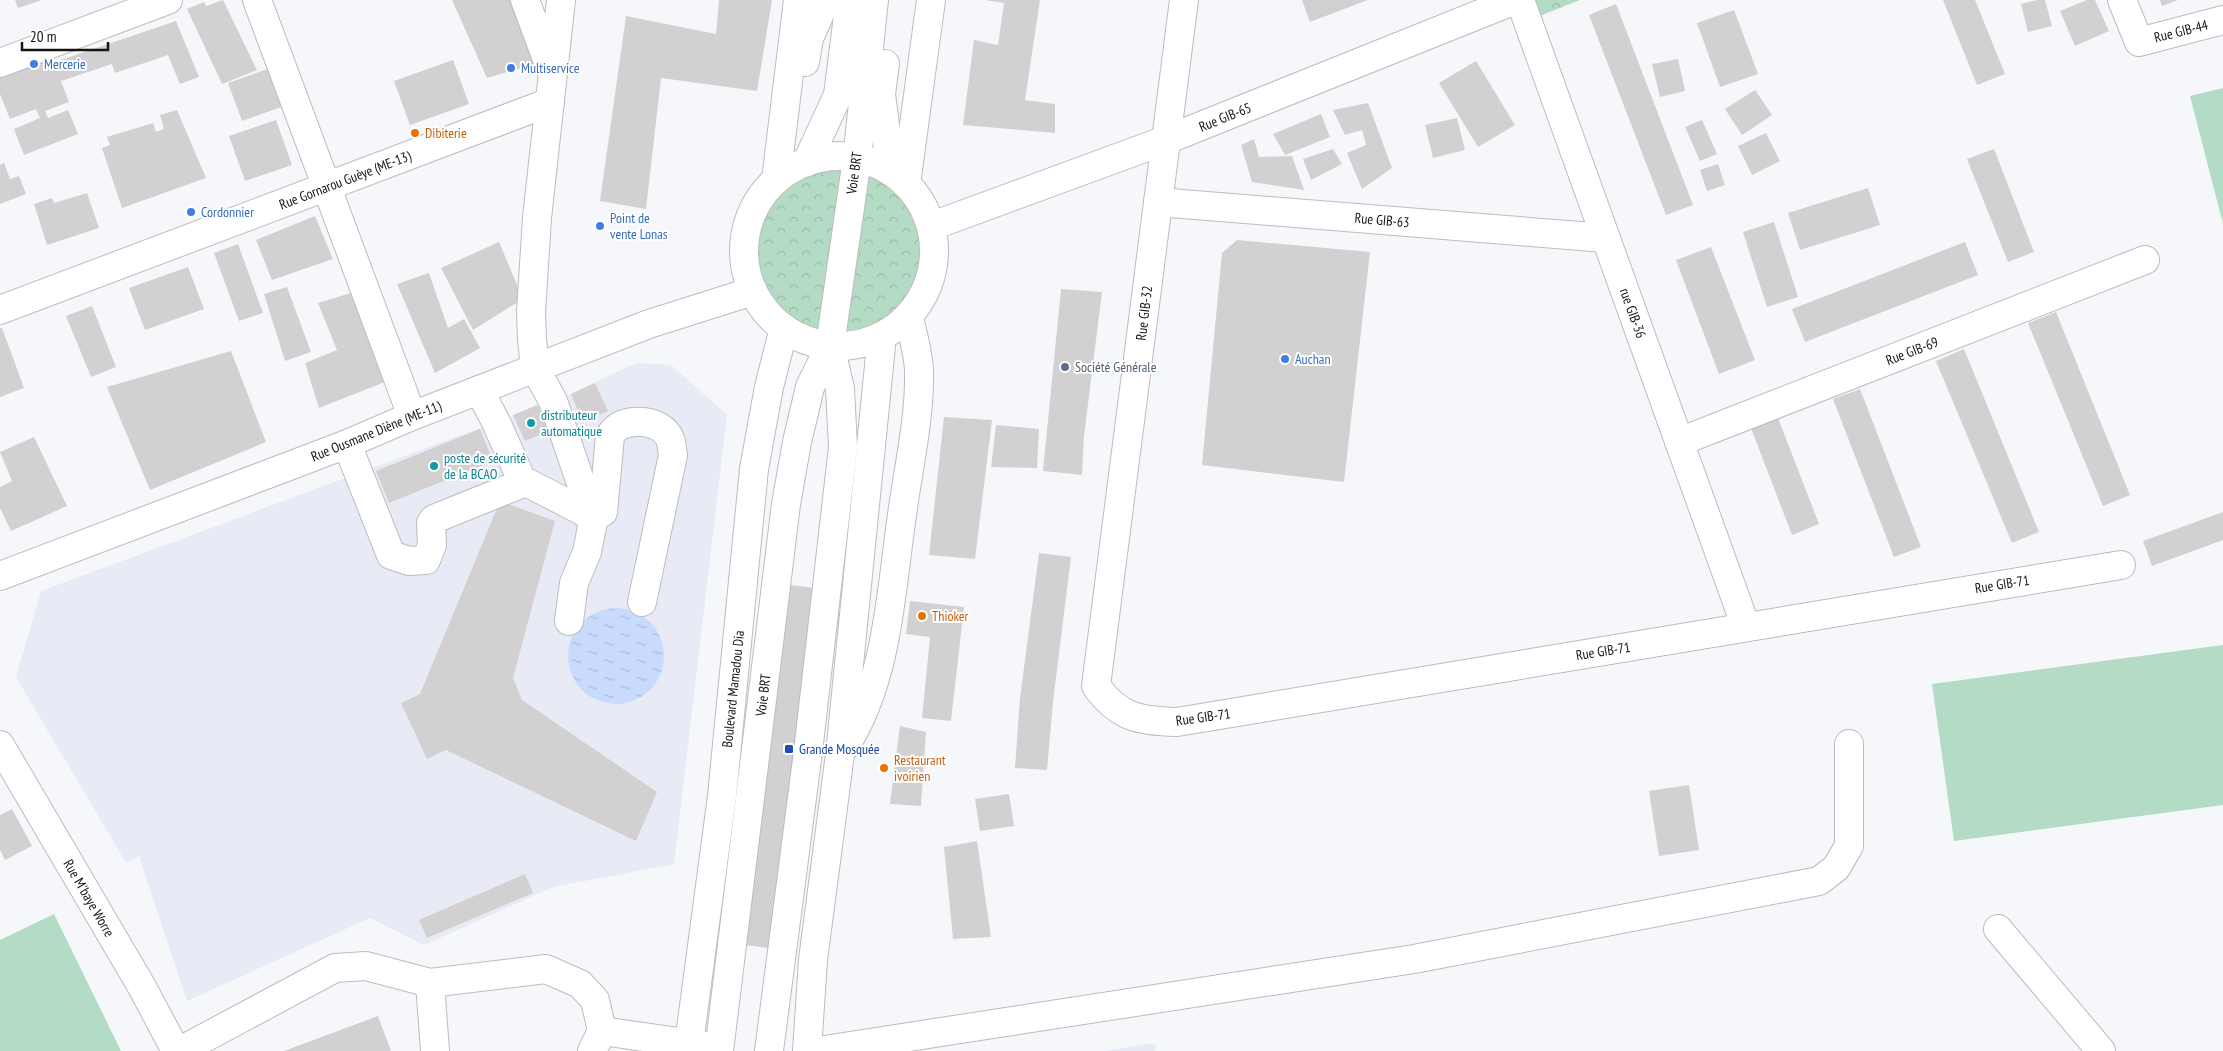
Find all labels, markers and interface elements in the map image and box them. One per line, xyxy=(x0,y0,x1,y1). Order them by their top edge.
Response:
street label: Rue GIB-44 xyxy=(2152,15,2211,46)
scale bar xyxy=(22,20,109,52)
text: 20 m xyxy=(30,27,56,46)
place label: Mercerie xyxy=(44,55,86,73)
marker: Mercerie xyxy=(28,58,40,70)
place label: Multiservice xyxy=(521,59,580,77)
marker: Multiservice xyxy=(505,62,517,74)
street label: Rue GIB-65 xyxy=(1196,98,1254,136)
place label: Dibiterie xyxy=(425,124,467,142)
marker: Dibiterie xyxy=(409,127,421,139)
street label: Rue Gornarou Guèye (ME-13) xyxy=(277,146,414,213)
street label: Voie BRT xyxy=(842,150,866,196)
place label: Cordonnier xyxy=(201,203,254,221)
marker: Cordonnier xyxy=(185,206,197,218)
place label: Point de vente Lonas xyxy=(610,209,668,243)
street label: Rue GIB-63 xyxy=(1354,209,1410,231)
marker: Point de vente Lonas xyxy=(594,220,606,232)
street label: Rue GIB-32 xyxy=(1132,285,1156,341)
street label: rue GIB-36 xyxy=(1616,285,1650,341)
street label: Rue GIB-69 xyxy=(1883,333,1941,369)
place label: Auchan xyxy=(1295,350,1331,368)
marker: Auchan xyxy=(1279,353,1291,365)
place label: Société Générale xyxy=(1075,358,1157,376)
marker: Société Générale xyxy=(1059,361,1071,373)
street label: Rue Ousmane Diène (ME-11) xyxy=(308,396,444,465)
place label: distributeur automatique xyxy=(541,406,602,440)
marker: distributeur automatique xyxy=(525,417,537,429)
place label: poste de sécurité de la BCAO xyxy=(444,449,526,483)
marker: poste de sécurité de la BCAO xyxy=(428,460,440,472)
street label: Rue GIB-71 xyxy=(1973,571,2031,597)
place label: Thioker xyxy=(932,607,969,625)
marker: Thioker xyxy=(916,610,928,622)
street label: Boulevard Mamadou Dia xyxy=(718,629,748,749)
street label: Rue GIB-71 xyxy=(1574,638,1632,664)
street label: Voie BRT xyxy=(751,672,775,718)
street label: Rue GIB-71 xyxy=(1175,704,1231,730)
place label: Grande Mosquée xyxy=(799,740,880,758)
marker: Grande Mosquée xyxy=(783,743,795,755)
place label: Restaurant ivoirien xyxy=(894,751,946,785)
marker: Restaurant ivoirien xyxy=(878,762,890,774)
street label: Rue M'baye Worre xyxy=(59,856,119,940)

